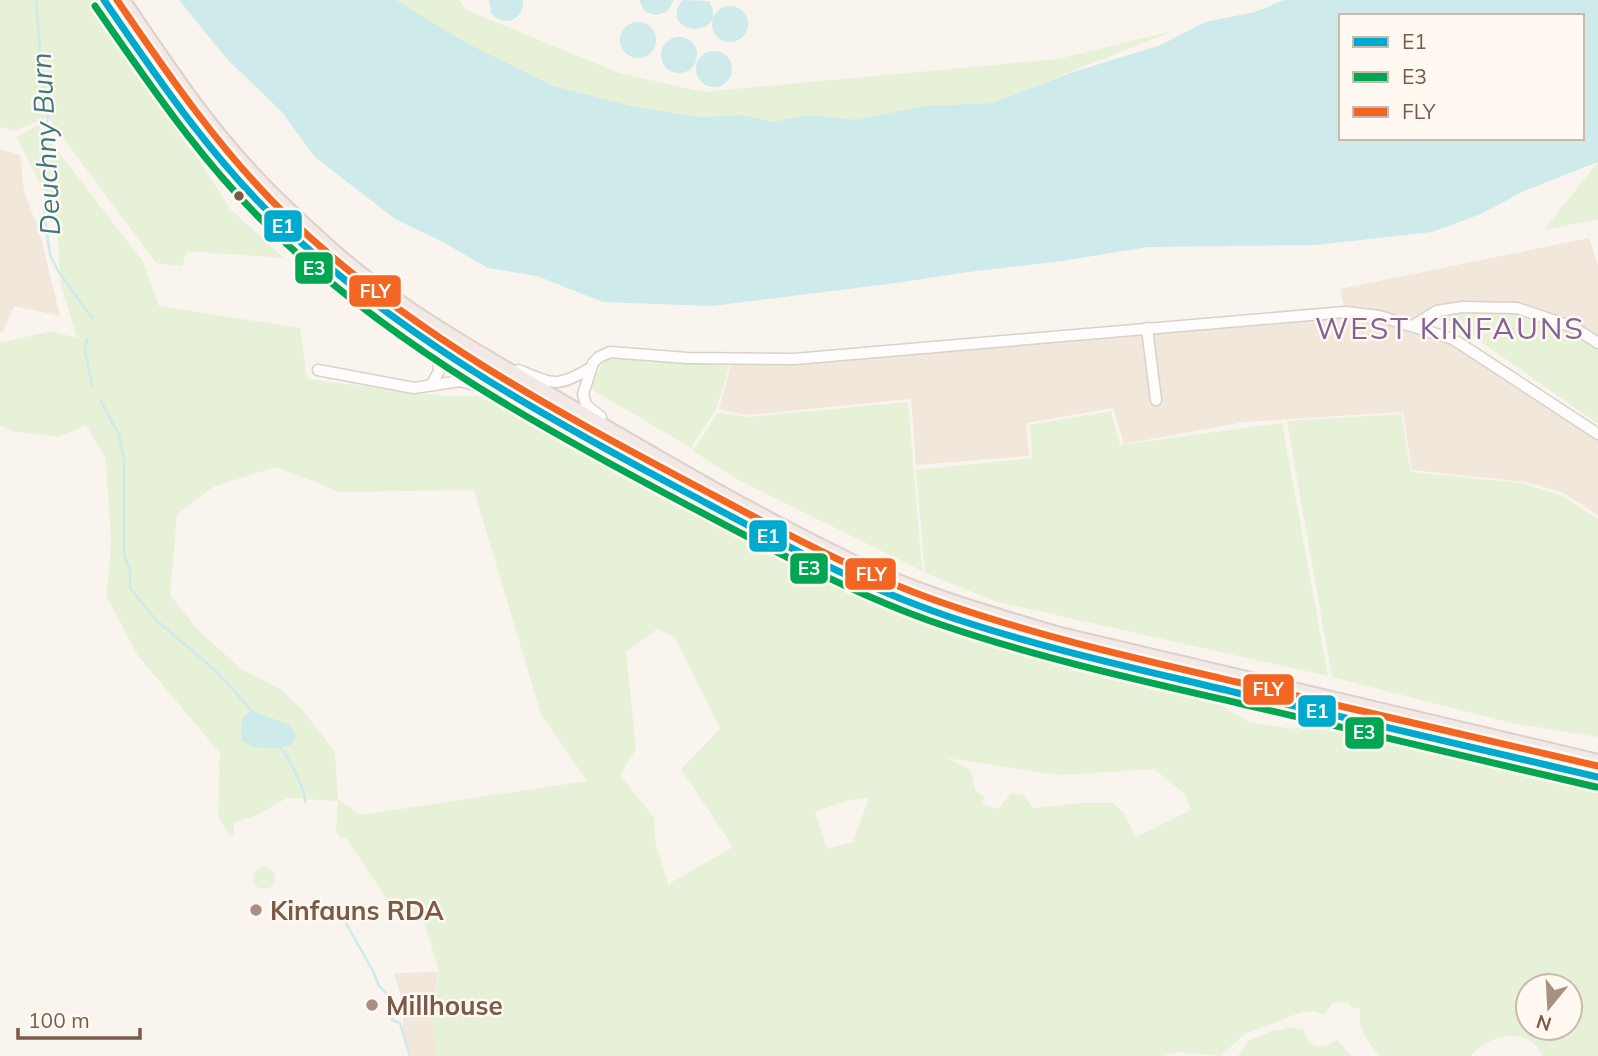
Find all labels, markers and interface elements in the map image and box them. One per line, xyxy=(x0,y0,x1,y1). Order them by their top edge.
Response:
legend xyxy=(1339,14,1584,140)
text: E1 xyxy=(1402,28,1427,54)
water label: Deuchny Burn xyxy=(23,52,67,236)
text: E3 xyxy=(1402,63,1427,89)
text: FLY xyxy=(1402,98,1436,124)
unlabelled marker xyxy=(232,189,246,203)
line badge: E1 xyxy=(263,209,303,243)
text: E1 xyxy=(272,214,294,238)
line badge: E3 xyxy=(294,251,334,285)
text: E3 xyxy=(303,256,325,280)
line badge: FLY xyxy=(348,274,402,308)
text: FLY xyxy=(359,279,392,303)
district label: WEST KINFAUNS xyxy=(1315,309,1585,347)
line badge: E1 xyxy=(748,519,788,553)
text: E1 xyxy=(757,524,779,548)
line badge: E3 xyxy=(789,552,829,585)
text: E3 xyxy=(798,556,820,580)
line badge: FLY xyxy=(844,557,897,591)
text: FLY xyxy=(855,562,888,586)
line badge: FLY xyxy=(1242,673,1295,706)
text: FLY xyxy=(1252,677,1285,701)
line badge: E1 xyxy=(1297,694,1337,728)
text: E1 xyxy=(1306,699,1328,723)
line badge: E3 xyxy=(1344,716,1385,750)
text: E3 xyxy=(1353,720,1375,744)
place label: Kinfauns RDA xyxy=(270,894,444,927)
marker: Kinfauns RDA xyxy=(248,902,264,918)
north arrow xyxy=(1514,972,1584,1042)
place label: Millhouse xyxy=(386,989,503,1022)
scale bar xyxy=(18,996,140,1040)
marker: Millhouse xyxy=(364,997,380,1013)
text: 100 m xyxy=(28,1007,90,1033)
text: N xyxy=(1533,1010,1554,1037)

